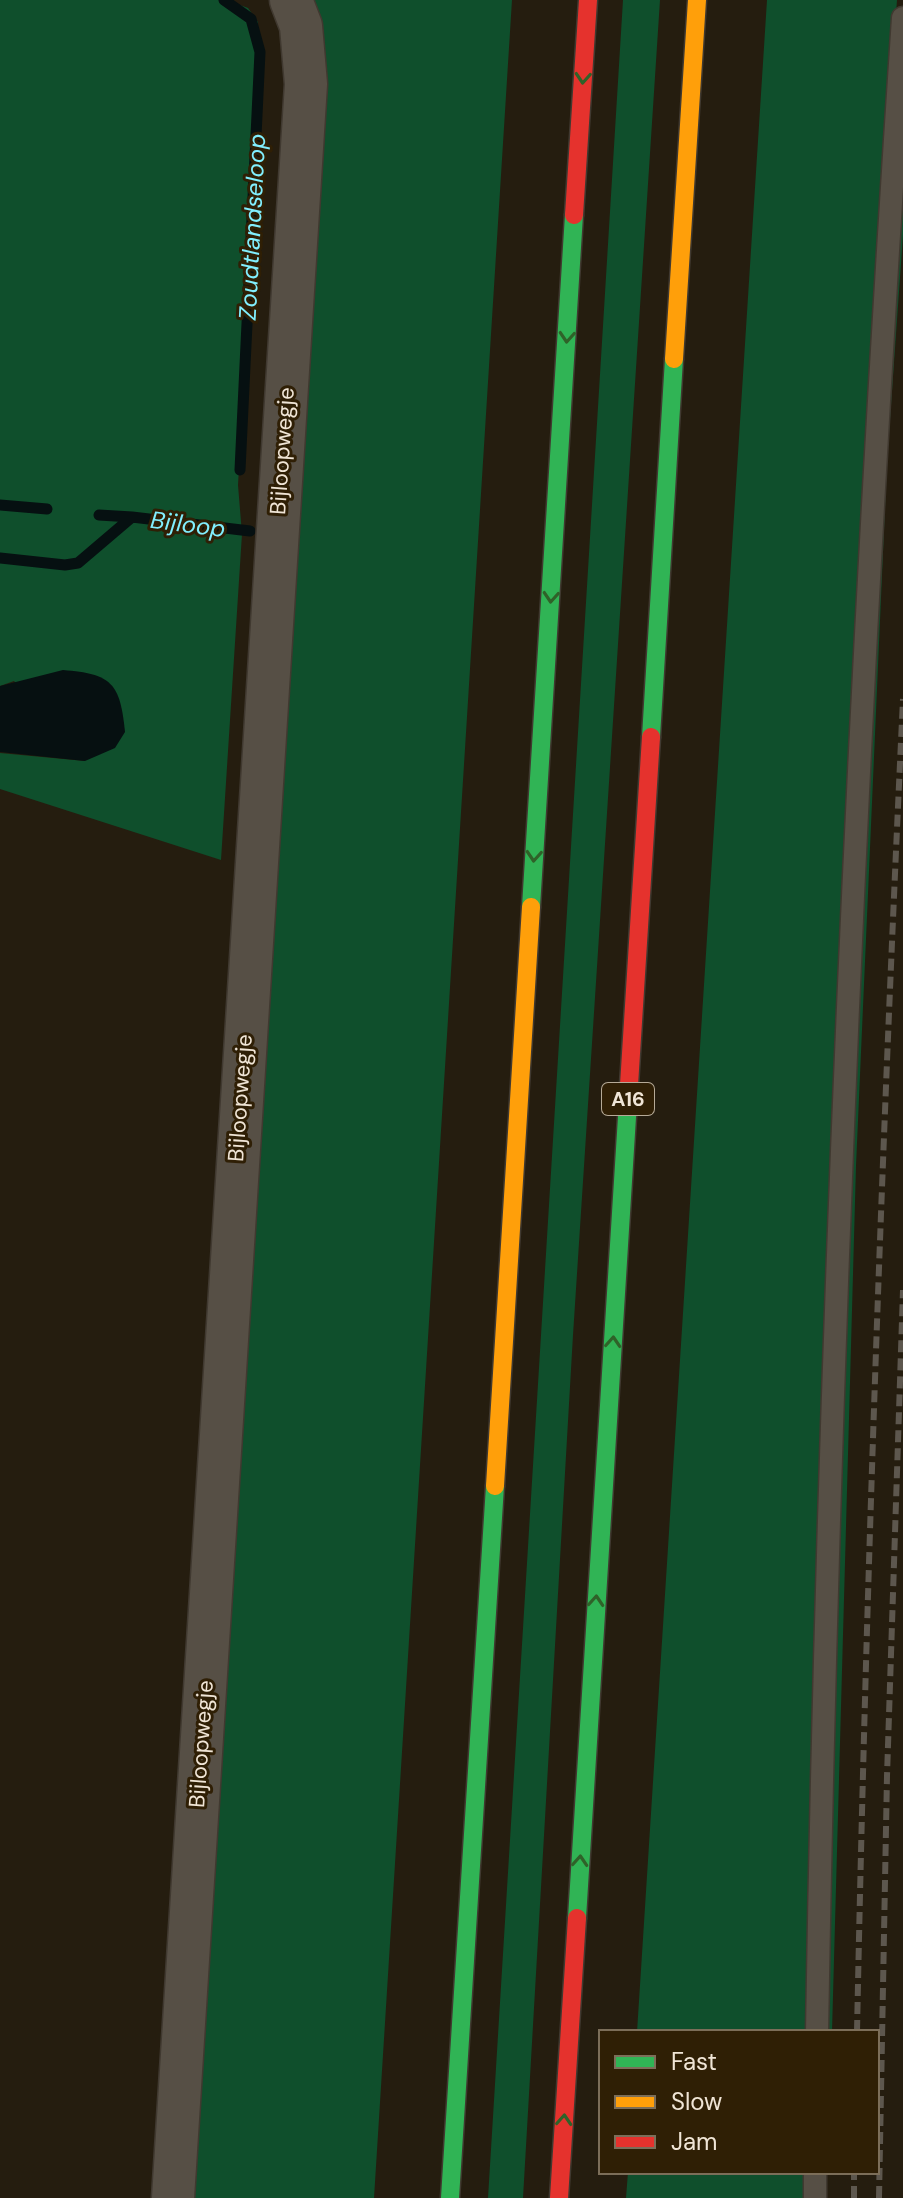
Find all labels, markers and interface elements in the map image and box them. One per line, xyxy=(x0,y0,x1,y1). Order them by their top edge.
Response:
one-way arrow xyxy=(575,72,592,85)
water label: Zoudtlandseloop xyxy=(232,133,272,321)
one-way arrow xyxy=(559,331,576,344)
street label: Bijloopwegje xyxy=(263,386,301,516)
water label: Bijloop xyxy=(149,504,227,544)
one-way arrow xyxy=(543,591,560,604)
one-way arrow xyxy=(526,850,543,863)
street label: Bijloopwegje xyxy=(221,1033,259,1163)
road number: A16 xyxy=(602,1083,654,1115)
one-way arrow xyxy=(604,1335,621,1348)
one-way arrow xyxy=(587,1594,604,1607)
street label: Bijloopwegje xyxy=(182,1679,220,1809)
one-way arrow xyxy=(571,1854,588,1867)
legend xyxy=(599,2030,879,2174)
text: Fast xyxy=(671,2046,717,2077)
text: Slow xyxy=(671,2086,722,2117)
one-way arrow xyxy=(555,2113,572,2126)
text: Jam xyxy=(671,2126,717,2157)

